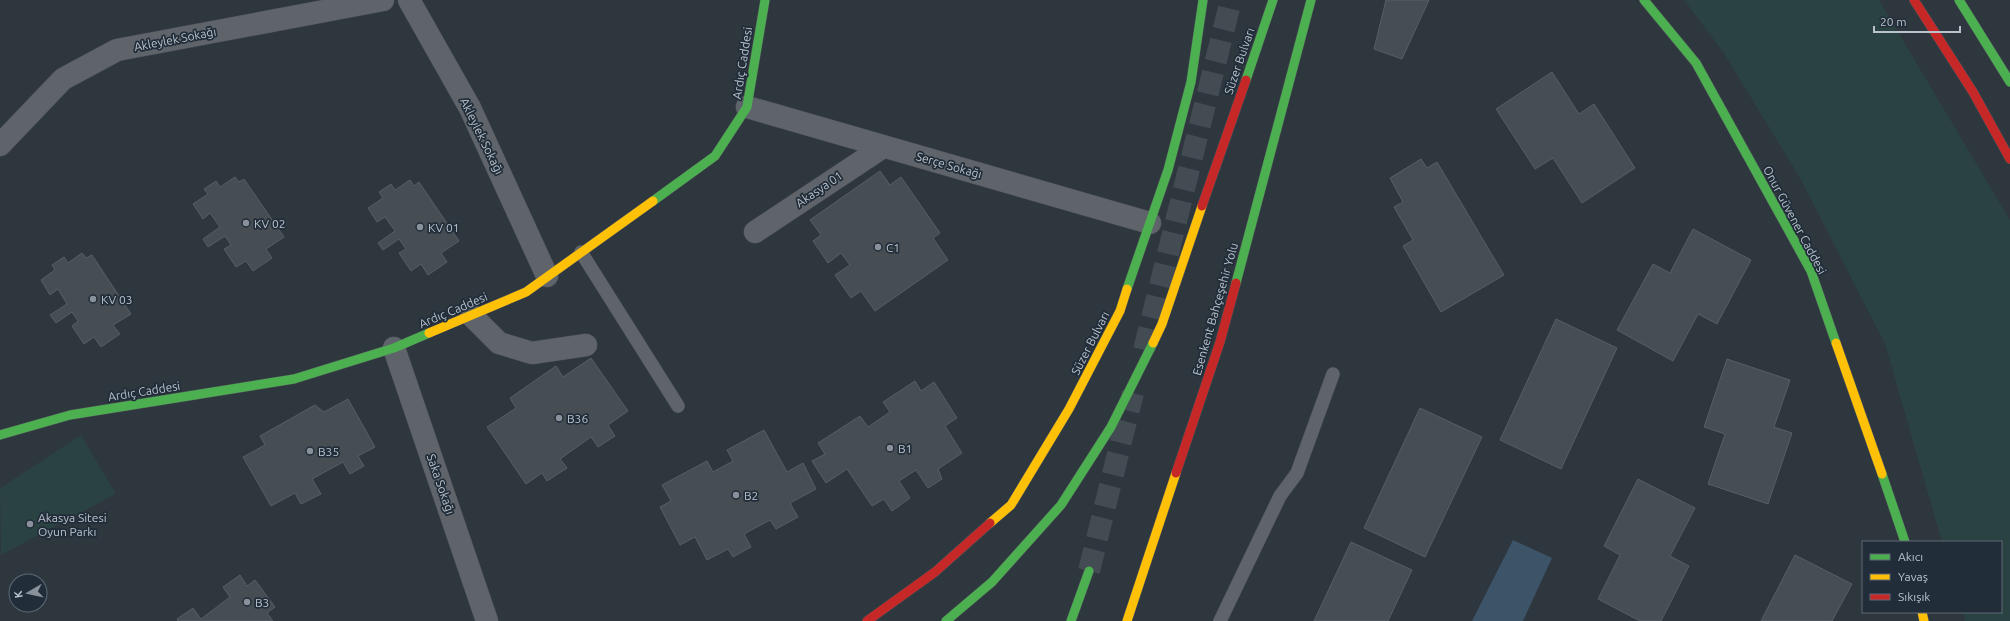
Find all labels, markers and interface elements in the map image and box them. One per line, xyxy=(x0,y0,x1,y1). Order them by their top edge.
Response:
scale bar xyxy=(1874,8,1960,34)
text: 20 m xyxy=(1880,15,1907,28)
street label: Akleylek Sokağı xyxy=(133,25,217,53)
street label: Ardıç Caddesi xyxy=(730,26,754,100)
street label: Süzer Bulvarı xyxy=(1222,26,1256,96)
street label: Akleylek Sokağı xyxy=(458,96,506,176)
street label: Serçe Sokağı xyxy=(915,149,983,181)
street label: Onur Güvener Caddesi xyxy=(1761,164,1829,276)
street label: Akasya 01 xyxy=(793,169,845,209)
place label: KV 02 xyxy=(254,217,285,230)
marker: KV 02 xyxy=(241,218,251,228)
place label: KV 01 xyxy=(428,221,459,234)
marker: KV 01 xyxy=(415,222,425,232)
place label: C1 xyxy=(886,241,900,254)
street label: Esenkent Bahçeşehir Yolu xyxy=(1190,241,1240,377)
marker: C1 xyxy=(873,242,883,252)
street label: Ardıç Caddesi xyxy=(417,290,489,330)
place label: KV 03 xyxy=(101,293,132,306)
marker: KV 03 xyxy=(88,294,98,304)
street label: Süzer Bulvarı xyxy=(1068,309,1112,377)
street label: Ardıç Caddesi xyxy=(107,379,181,403)
place label: B36 xyxy=(567,412,588,425)
marker: B36 xyxy=(554,413,564,423)
place label: B1 xyxy=(898,442,912,455)
marker: B1 xyxy=(885,443,895,453)
place label: B35 xyxy=(318,445,339,458)
marker: B35 xyxy=(305,446,315,456)
street label: Saka Sokağı xyxy=(425,452,457,516)
place label: B2 xyxy=(744,489,758,502)
marker: B2 xyxy=(731,490,741,500)
place label: Akasya Sitesi Oyun Parkı xyxy=(38,511,107,538)
marker: Akasya Sitesi Oyun Parkı xyxy=(25,519,35,529)
legend xyxy=(1862,541,2002,613)
text: Akıcı xyxy=(1898,550,1923,563)
text: Yavaş xyxy=(1898,570,1928,583)
north arrow xyxy=(8,573,48,613)
text: K xyxy=(12,589,25,599)
text: Sıkışık xyxy=(1898,590,1930,603)
place label: B3 xyxy=(255,596,269,609)
marker: B3 xyxy=(242,597,252,607)

